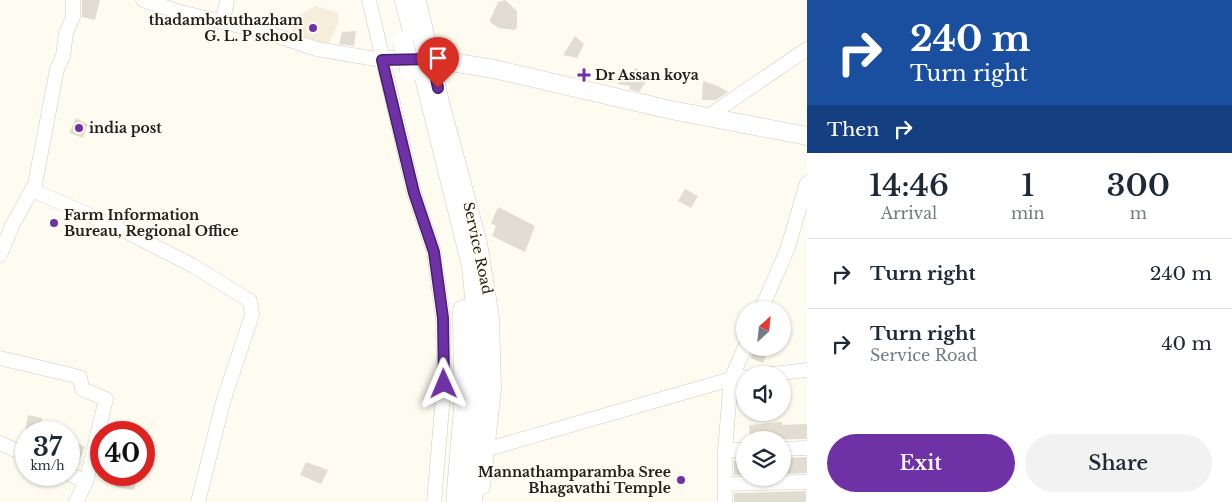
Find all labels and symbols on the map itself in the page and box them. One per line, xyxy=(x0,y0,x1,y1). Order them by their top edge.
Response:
place label: thadambatuthazham G. L. P school xyxy=(149,11,304,45)
marker: thadambatuthazham G. L. P school xyxy=(307,22,319,34)
pin xyxy=(417,37,459,88)
place label: Dr Assan koya xyxy=(595,66,699,84)
marker: Dr Assan koya xyxy=(577,68,591,82)
place label: india post xyxy=(89,119,162,137)
marker: india post xyxy=(73,122,85,134)
street label: Service Road xyxy=(459,200,497,296)
place label: Farm Information Bureau, Regional Office xyxy=(64,206,239,240)
marker: Farm Information Bureau, Regional Office xyxy=(48,217,60,229)
north arrow xyxy=(736,301,791,356)
position arrow xyxy=(417,357,469,409)
speed limit sign: 40 xyxy=(90,421,155,486)
place label: Mannathamparamba Sree Bhagavathi Temple xyxy=(478,463,671,497)
marker: Mannathamparamba Sree Bhagavathi Temple xyxy=(675,474,687,486)

